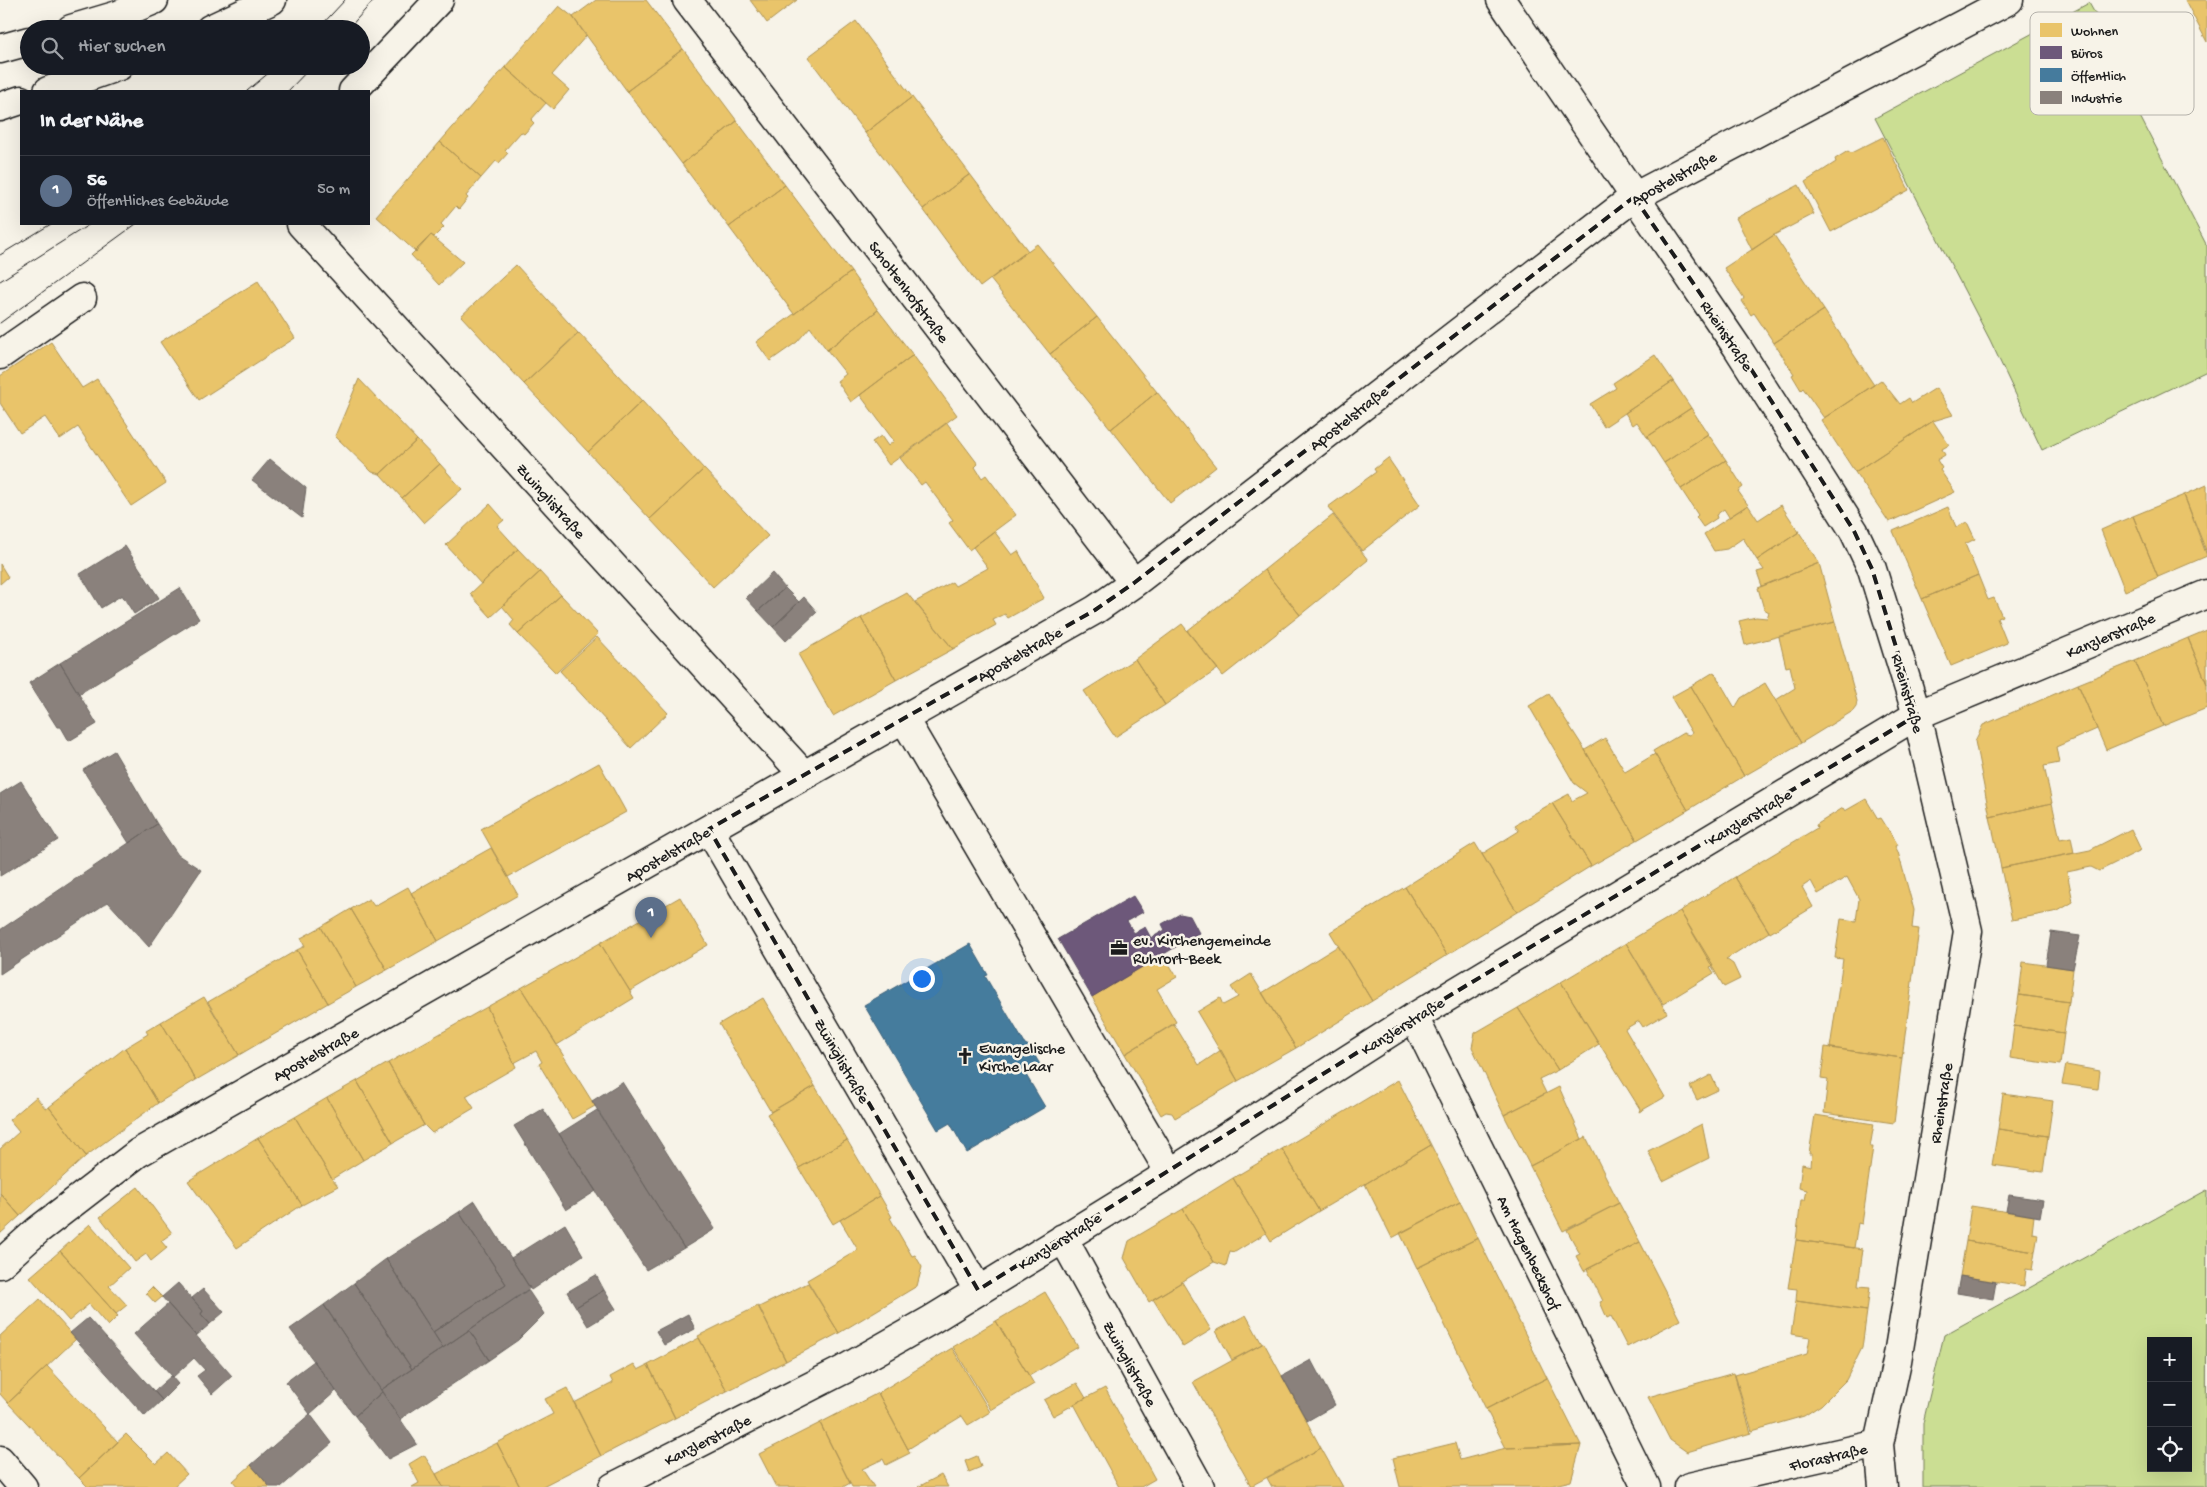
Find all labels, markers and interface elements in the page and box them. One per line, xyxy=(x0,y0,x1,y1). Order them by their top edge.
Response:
legend xyxy=(2030,12,2194,115)
search box xyxy=(20,20,370,75)
text: Wohnen xyxy=(2071,24,2119,41)
icon: search xyxy=(38,34,66,62)
text: Hier suchen xyxy=(78,36,165,59)
text: Büros xyxy=(2070,46,2103,63)
text: Öffentlich xyxy=(2071,69,2126,86)
text: Industrie xyxy=(2071,91,2123,108)
text: In der Nähe xyxy=(40,110,143,135)
street label: Apostelstraße xyxy=(1629,148,1721,211)
text: 56 xyxy=(87,170,107,193)
text: 1 xyxy=(53,181,59,200)
text: 50 m xyxy=(317,181,350,200)
text: Öffentliches Gebäude xyxy=(87,193,229,212)
street label: Scholtenhofstraße xyxy=(863,239,952,348)
street label: Rheinstraße xyxy=(1695,298,1756,377)
street label: Apostelstraße xyxy=(1307,383,1394,456)
street label: Zwinglistraße xyxy=(511,461,589,544)
street label: Kanzlerstraße xyxy=(2064,610,2159,664)
street label: Apostelstraße xyxy=(975,624,1067,688)
street label: Rheinstraße xyxy=(1885,652,1926,736)
street label: Kanzlerstraße xyxy=(1705,786,1797,852)
street label: Apostelstraße xyxy=(623,824,715,888)
pin: 1 xyxy=(635,897,667,938)
place label: ev. Kirchengemeinde Ruhrort-Beek xyxy=(1133,933,1271,970)
office icon: ev. Kirchengemeinde Ruhrort-Beek xyxy=(1109,938,1129,958)
your location xyxy=(909,966,935,992)
street label: Kanzlerstraße xyxy=(1359,994,1450,1061)
street label: Zwinglistraße xyxy=(808,1016,872,1108)
street label: Apostelstraße xyxy=(271,1024,363,1087)
place label: Evangelische Kirche Laar xyxy=(979,1041,1066,1078)
church icon: Evangelische Kirche Laar xyxy=(955,1046,975,1066)
street label: Rheinstraße xyxy=(1928,1061,1959,1145)
street label: Am Hagenbeckshof xyxy=(1491,1193,1563,1315)
street label: Kanzlerstraße xyxy=(1016,1209,1107,1276)
street label: Zwinglistraße xyxy=(1097,1319,1160,1411)
map controls xyxy=(2147,1337,2192,1472)
button: + xyxy=(2147,1337,2192,1382)
button: − xyxy=(2147,1382,2192,1427)
street label: Kanzlerstraße xyxy=(662,1412,756,1472)
button: locate xyxy=(2147,1427,2192,1472)
street label: Florastraße xyxy=(1787,1441,1870,1478)

